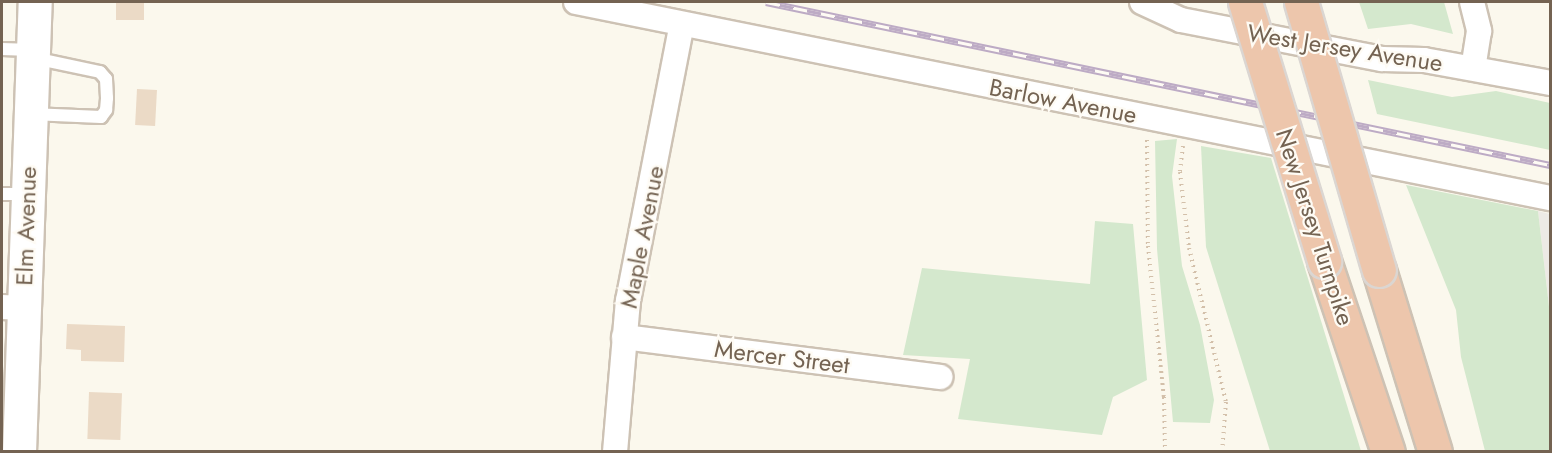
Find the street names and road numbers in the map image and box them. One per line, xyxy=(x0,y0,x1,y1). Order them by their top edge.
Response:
street label: West Jersey Avenue xyxy=(1245,18,1445,78)
street label: Barlow Avenue xyxy=(987,73,1139,129)
street label: New Jersey Turnpike xyxy=(1270,125,1360,329)
street label: Maple Avenue xyxy=(614,163,670,311)
street label: Elm Avenue xyxy=(10,166,42,286)
street label: Mercer Street xyxy=(713,334,851,380)

